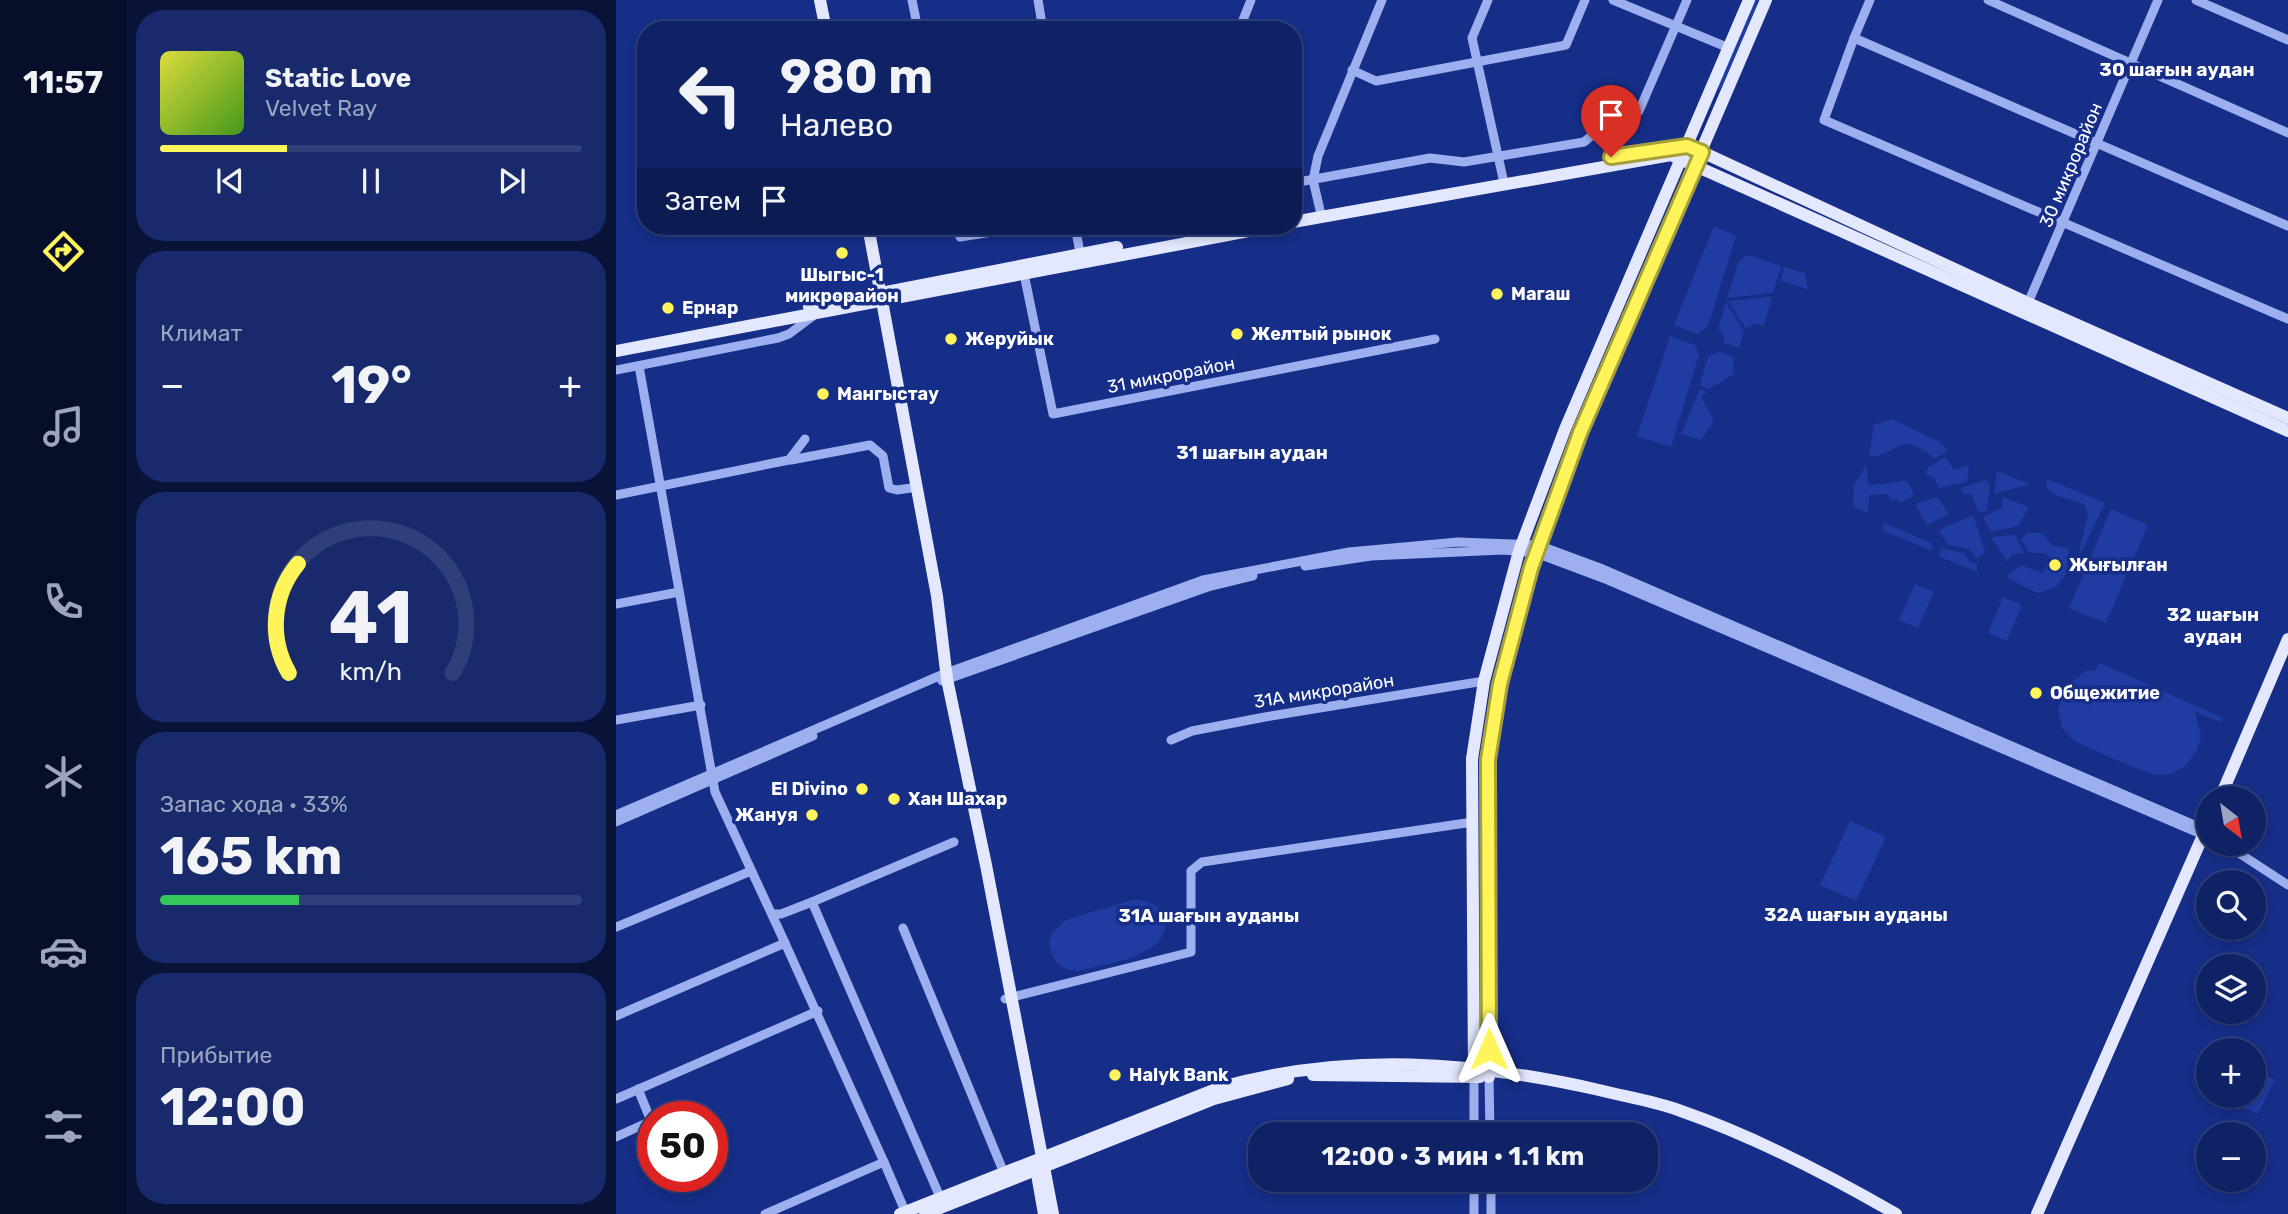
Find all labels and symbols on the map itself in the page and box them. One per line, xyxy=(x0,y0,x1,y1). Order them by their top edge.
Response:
district label: 30 шағын аудан xyxy=(2099,58,2255,81)
pin xyxy=(1581,85,1641,157)
street label: 30 микрорайон xyxy=(2035,99,2107,231)
marker: Шыгыс-1 микрорайон xyxy=(834,245,850,261)
place label: Шыгыс-1 микрорайон xyxy=(785,264,899,307)
place label: Магаш xyxy=(1511,283,1570,305)
marker: Магаш xyxy=(1489,286,1505,302)
place label: Ернар xyxy=(682,297,738,319)
marker: Ернар xyxy=(660,300,676,316)
place label: Желтый рынок xyxy=(1251,323,1392,345)
marker: Желтый рынок xyxy=(1229,326,1245,342)
place label: Жеруйык xyxy=(965,328,1054,350)
marker: Жеруйык xyxy=(943,331,959,347)
street label: 31 микрорайон xyxy=(1105,352,1237,398)
place label: Мангыстау xyxy=(837,383,939,405)
marker: Мангыстау xyxy=(815,386,831,402)
district label: 31 шағын аудан xyxy=(1176,441,1328,464)
place label: Жығылған xyxy=(2069,554,2168,576)
marker: Жығылған xyxy=(2047,557,2063,573)
district label: 32 шағын аудан xyxy=(2167,603,2259,648)
street label: 31А микрорайон xyxy=(1252,669,1396,713)
place label: Общежитие xyxy=(2050,682,2160,704)
marker: Общежитие xyxy=(2028,685,2044,701)
place label: El Divino xyxy=(771,778,848,800)
marker: El Divino xyxy=(854,781,870,797)
north arrow xyxy=(2196,786,2266,856)
place label: Хан Шахар xyxy=(908,788,1007,810)
marker: Хан Шахар xyxy=(886,791,902,807)
place label: Жануя xyxy=(735,804,798,826)
marker: Жануя xyxy=(804,807,820,823)
district label: 32А шағын ауданы xyxy=(1764,903,1948,926)
district label: 31А шағын ауданы xyxy=(1119,904,1299,927)
position arrow xyxy=(1452,1012,1526,1086)
place label: Halyk Bank xyxy=(1129,1064,1229,1086)
marker: Halyk Bank xyxy=(1107,1067,1123,1083)
speed limit sign: 50 xyxy=(637,1101,728,1192)

